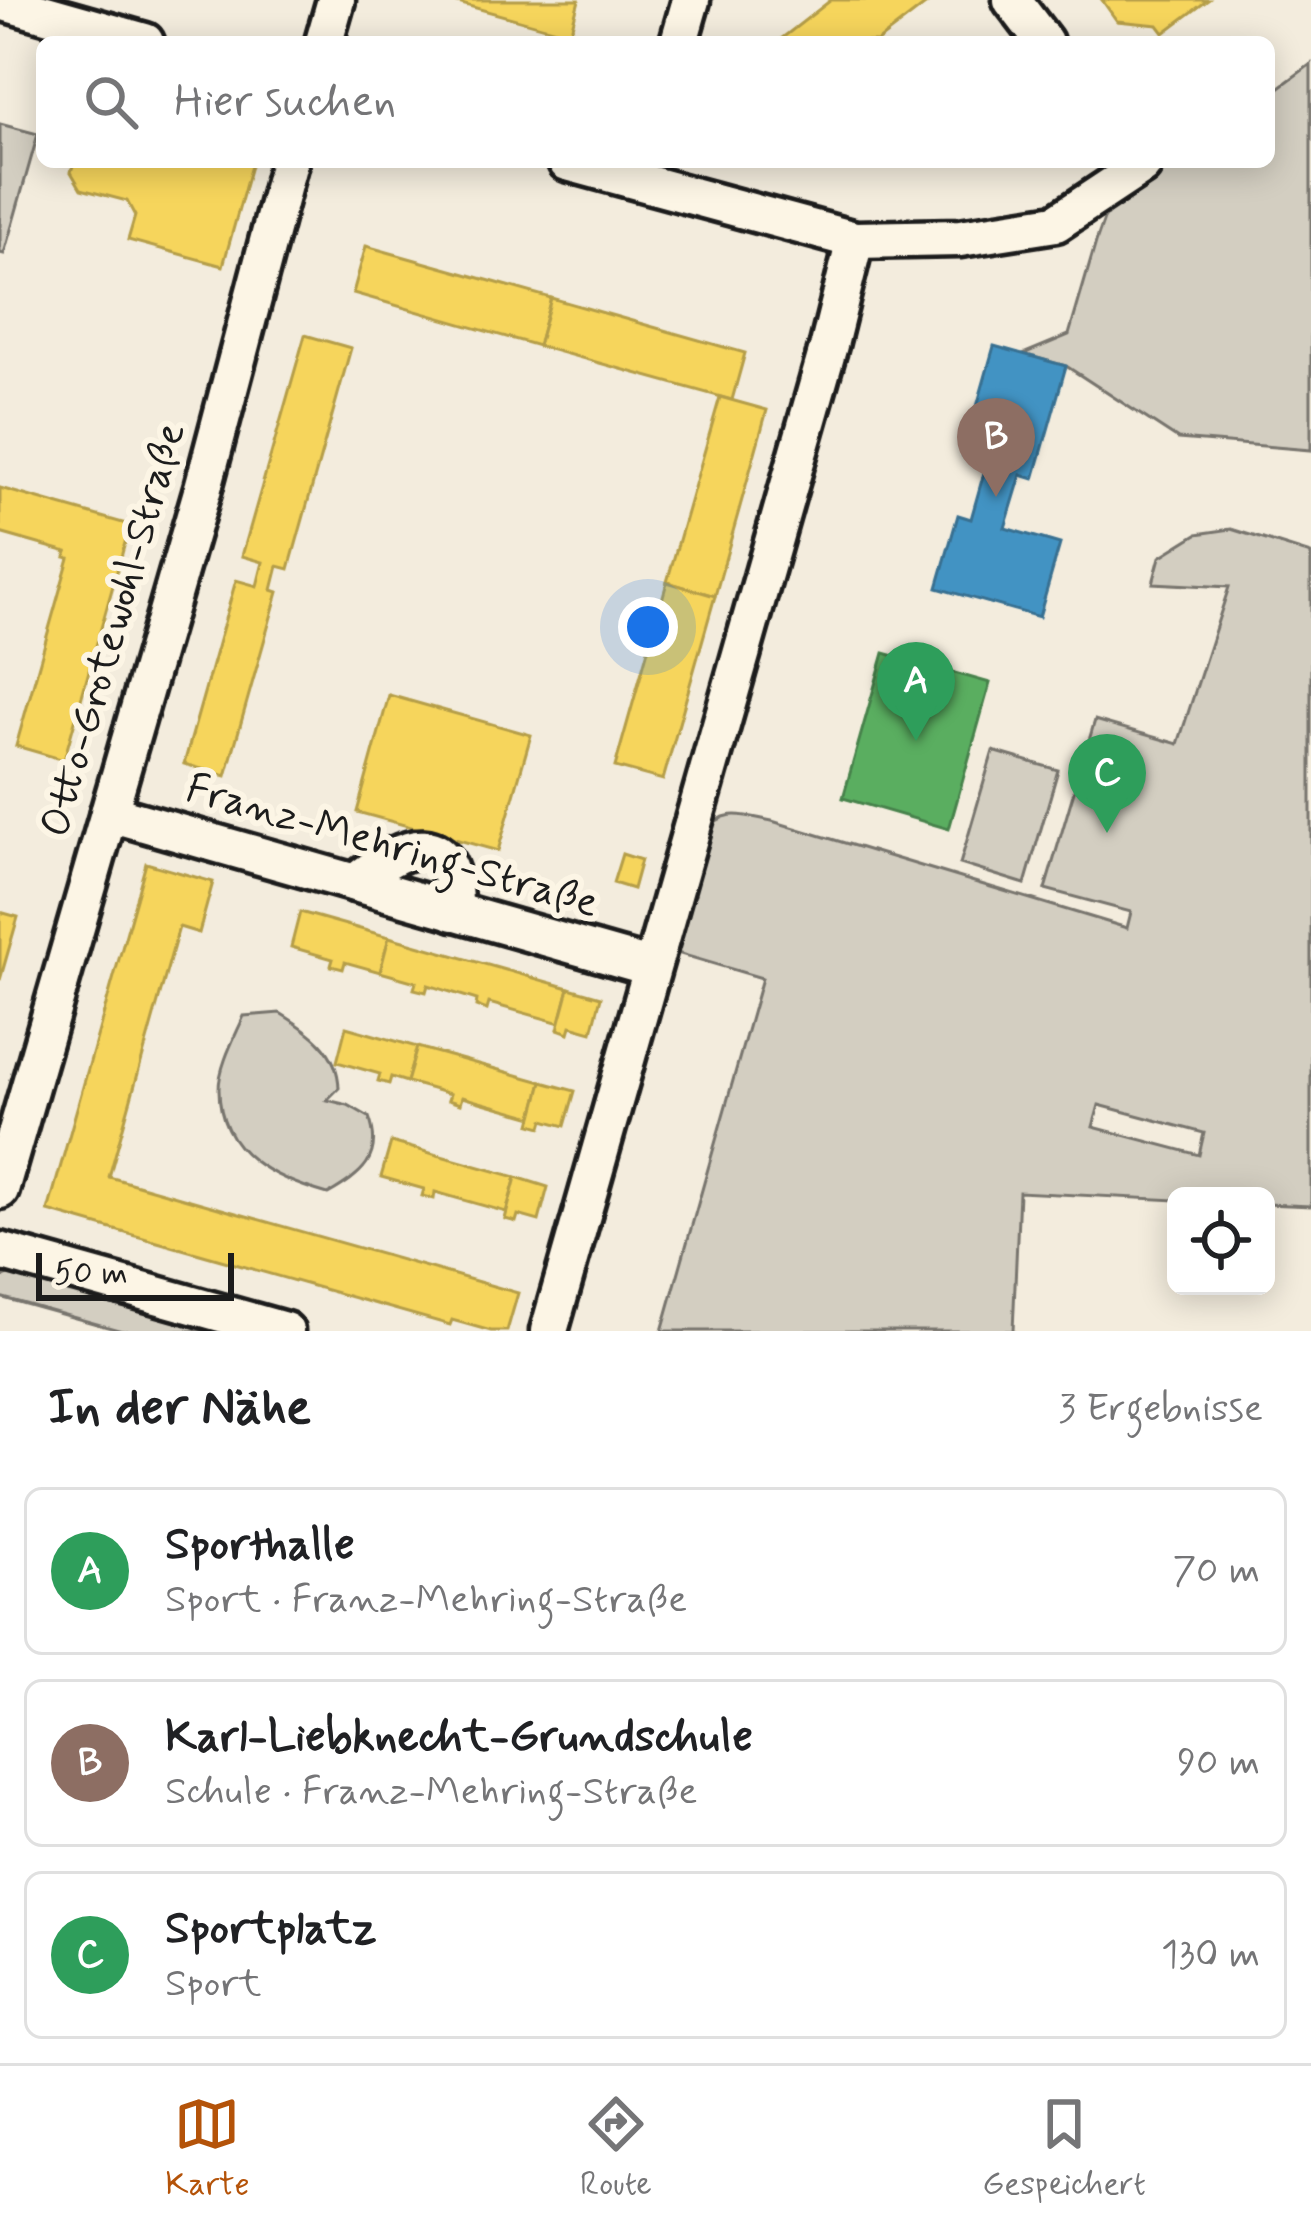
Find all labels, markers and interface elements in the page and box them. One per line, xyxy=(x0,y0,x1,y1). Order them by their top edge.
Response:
search box xyxy=(36,36,1275,168)
icon: search xyxy=(78,69,144,135)
text: Hier suchen xyxy=(174,73,396,132)
pin: B xyxy=(957,398,1035,497)
street label: Otto-Grotewohl-Straße xyxy=(29,417,199,843)
your location xyxy=(618,597,678,657)
pin: A xyxy=(877,642,955,741)
pin: C xyxy=(1068,734,1146,833)
street label: Franz-Mehring-Straße xyxy=(179,762,604,936)
map controls xyxy=(1167,1187,1275,1295)
button: locate xyxy=(1167,1187,1275,1295)
scale bar xyxy=(36,1247,234,1300)
text: 50 m xyxy=(54,1252,128,1296)
text: In der Nähe xyxy=(48,1376,311,1442)
text: 3 Ergebnisse xyxy=(1058,1384,1263,1435)
text: Sporthalle xyxy=(165,1516,355,1575)
text: A xyxy=(77,1546,103,1597)
text: 70 m xyxy=(1172,1546,1260,1597)
text: Sport · Franz-Mehring-Straße xyxy=(165,1575,687,1626)
text: Karl-Liebknecht-Grundschule xyxy=(165,1708,753,1767)
text: B xyxy=(78,1738,102,1789)
text: 90 m xyxy=(1177,1738,1260,1789)
text: Schule · Franz-Mehring-Straße xyxy=(165,1767,697,1818)
text: Sportplatz xyxy=(165,1900,376,1959)
text: C xyxy=(76,1930,104,1981)
text: 130 m xyxy=(1161,1930,1260,1981)
text: Sport xyxy=(165,1959,262,2010)
tab: Karte xyxy=(165,2091,250,2207)
tab: Route xyxy=(580,2091,652,2207)
tab: Gespeichert xyxy=(982,2091,1146,2207)

